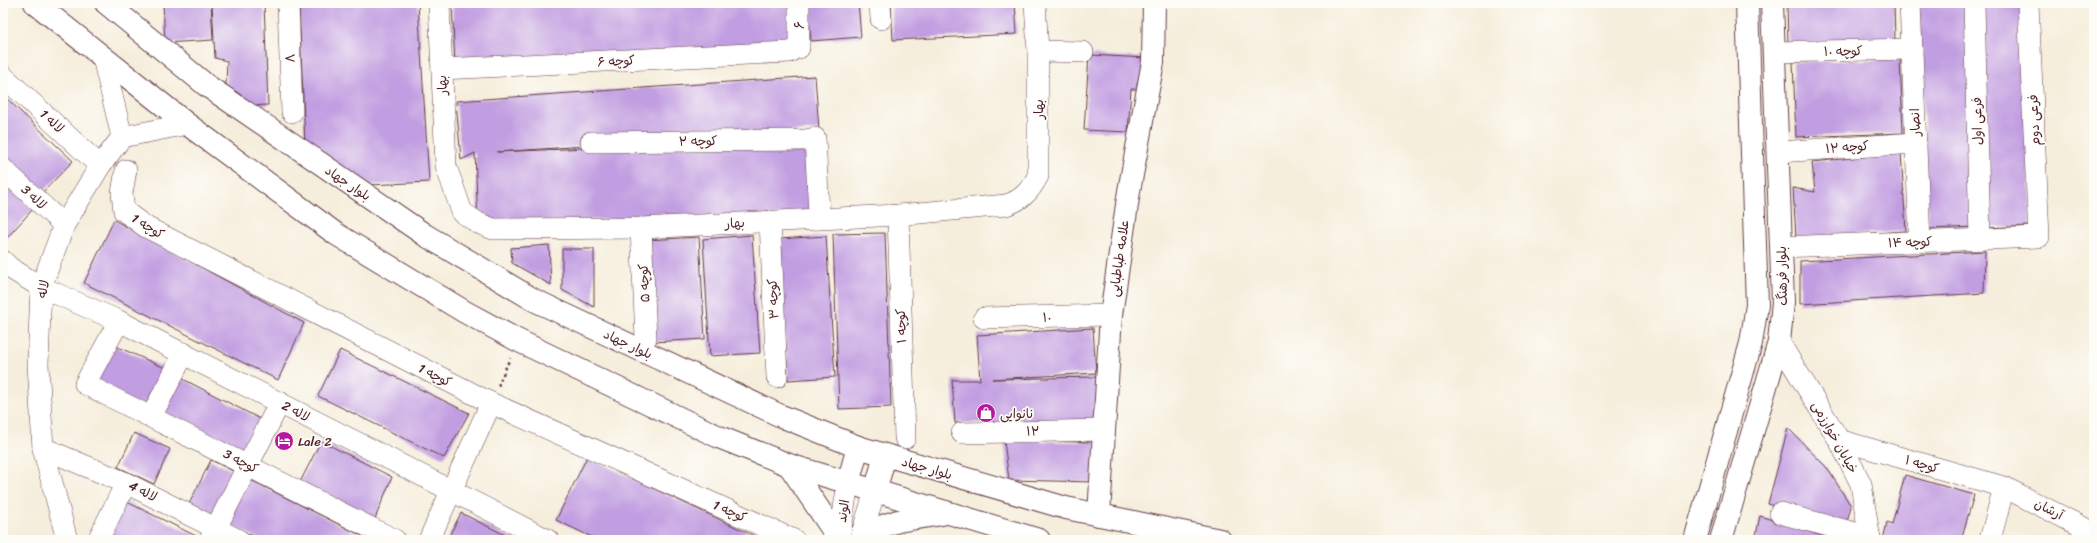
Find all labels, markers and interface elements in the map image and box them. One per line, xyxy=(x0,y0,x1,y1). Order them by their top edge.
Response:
street label: ۶ xyxy=(788,21,811,29)
street label: کوچه ۱۰ xyxy=(1823,39,1863,63)
street label: کوچه ۶ xyxy=(597,49,636,73)
street label: ۸ xyxy=(278,53,302,63)
street label: بهار xyxy=(430,75,454,96)
street label: فرعی دوم xyxy=(2021,94,2047,146)
street label: فرعی اول xyxy=(1965,97,1989,145)
street label: بهار xyxy=(1027,99,1050,120)
street label: لاله 1 xyxy=(34,103,70,139)
street label: انصار xyxy=(1903,108,1927,137)
street label: کوچه ۲ xyxy=(678,129,718,153)
street label: کوچه ۱۲ xyxy=(1825,134,1870,160)
street label: بلوار جهاد xyxy=(320,159,376,207)
street label: لاله 3 xyxy=(16,179,52,215)
street label: کوچه 1 xyxy=(127,207,169,245)
street label: بهار xyxy=(724,211,745,235)
street label: علامه طباطبایی xyxy=(1102,218,1136,298)
street label: کوچه ۱۴ xyxy=(1887,230,1933,254)
street label: بلوار فرهنگ xyxy=(1770,246,1794,306)
street label: کوچه ۵ xyxy=(631,263,657,303)
street label: لاله xyxy=(30,278,56,300)
street label: کوچه ۳ xyxy=(760,278,786,320)
street label: ۱۰ xyxy=(1042,305,1052,329)
street label: کوچه ۱ xyxy=(889,308,913,344)
street label: بلوار جهاد xyxy=(600,323,656,365)
street label: کوچه 1 xyxy=(414,357,456,393)
street label: لاله 2 xyxy=(278,394,314,428)
street label: خیابان خوارزمی xyxy=(1806,396,1865,478)
shop icon: نانوایی xyxy=(975,402,997,424)
place label: نانوایی xyxy=(1000,402,1034,425)
street label: ۱۲ xyxy=(1026,419,1040,443)
hotel icon: Lale 2 xyxy=(273,430,295,452)
place label: Lale 2 xyxy=(298,430,332,453)
street label: کوچه 3 xyxy=(219,442,263,480)
street label: کوچه ۱ xyxy=(1902,448,1942,480)
street label: بلوار جهاد xyxy=(899,450,955,486)
street label: لاله 4 xyxy=(125,474,161,508)
street label: آرشان xyxy=(2030,492,2068,526)
street label: کوچه 1 xyxy=(709,493,751,529)
street label: الوند xyxy=(830,498,856,524)

